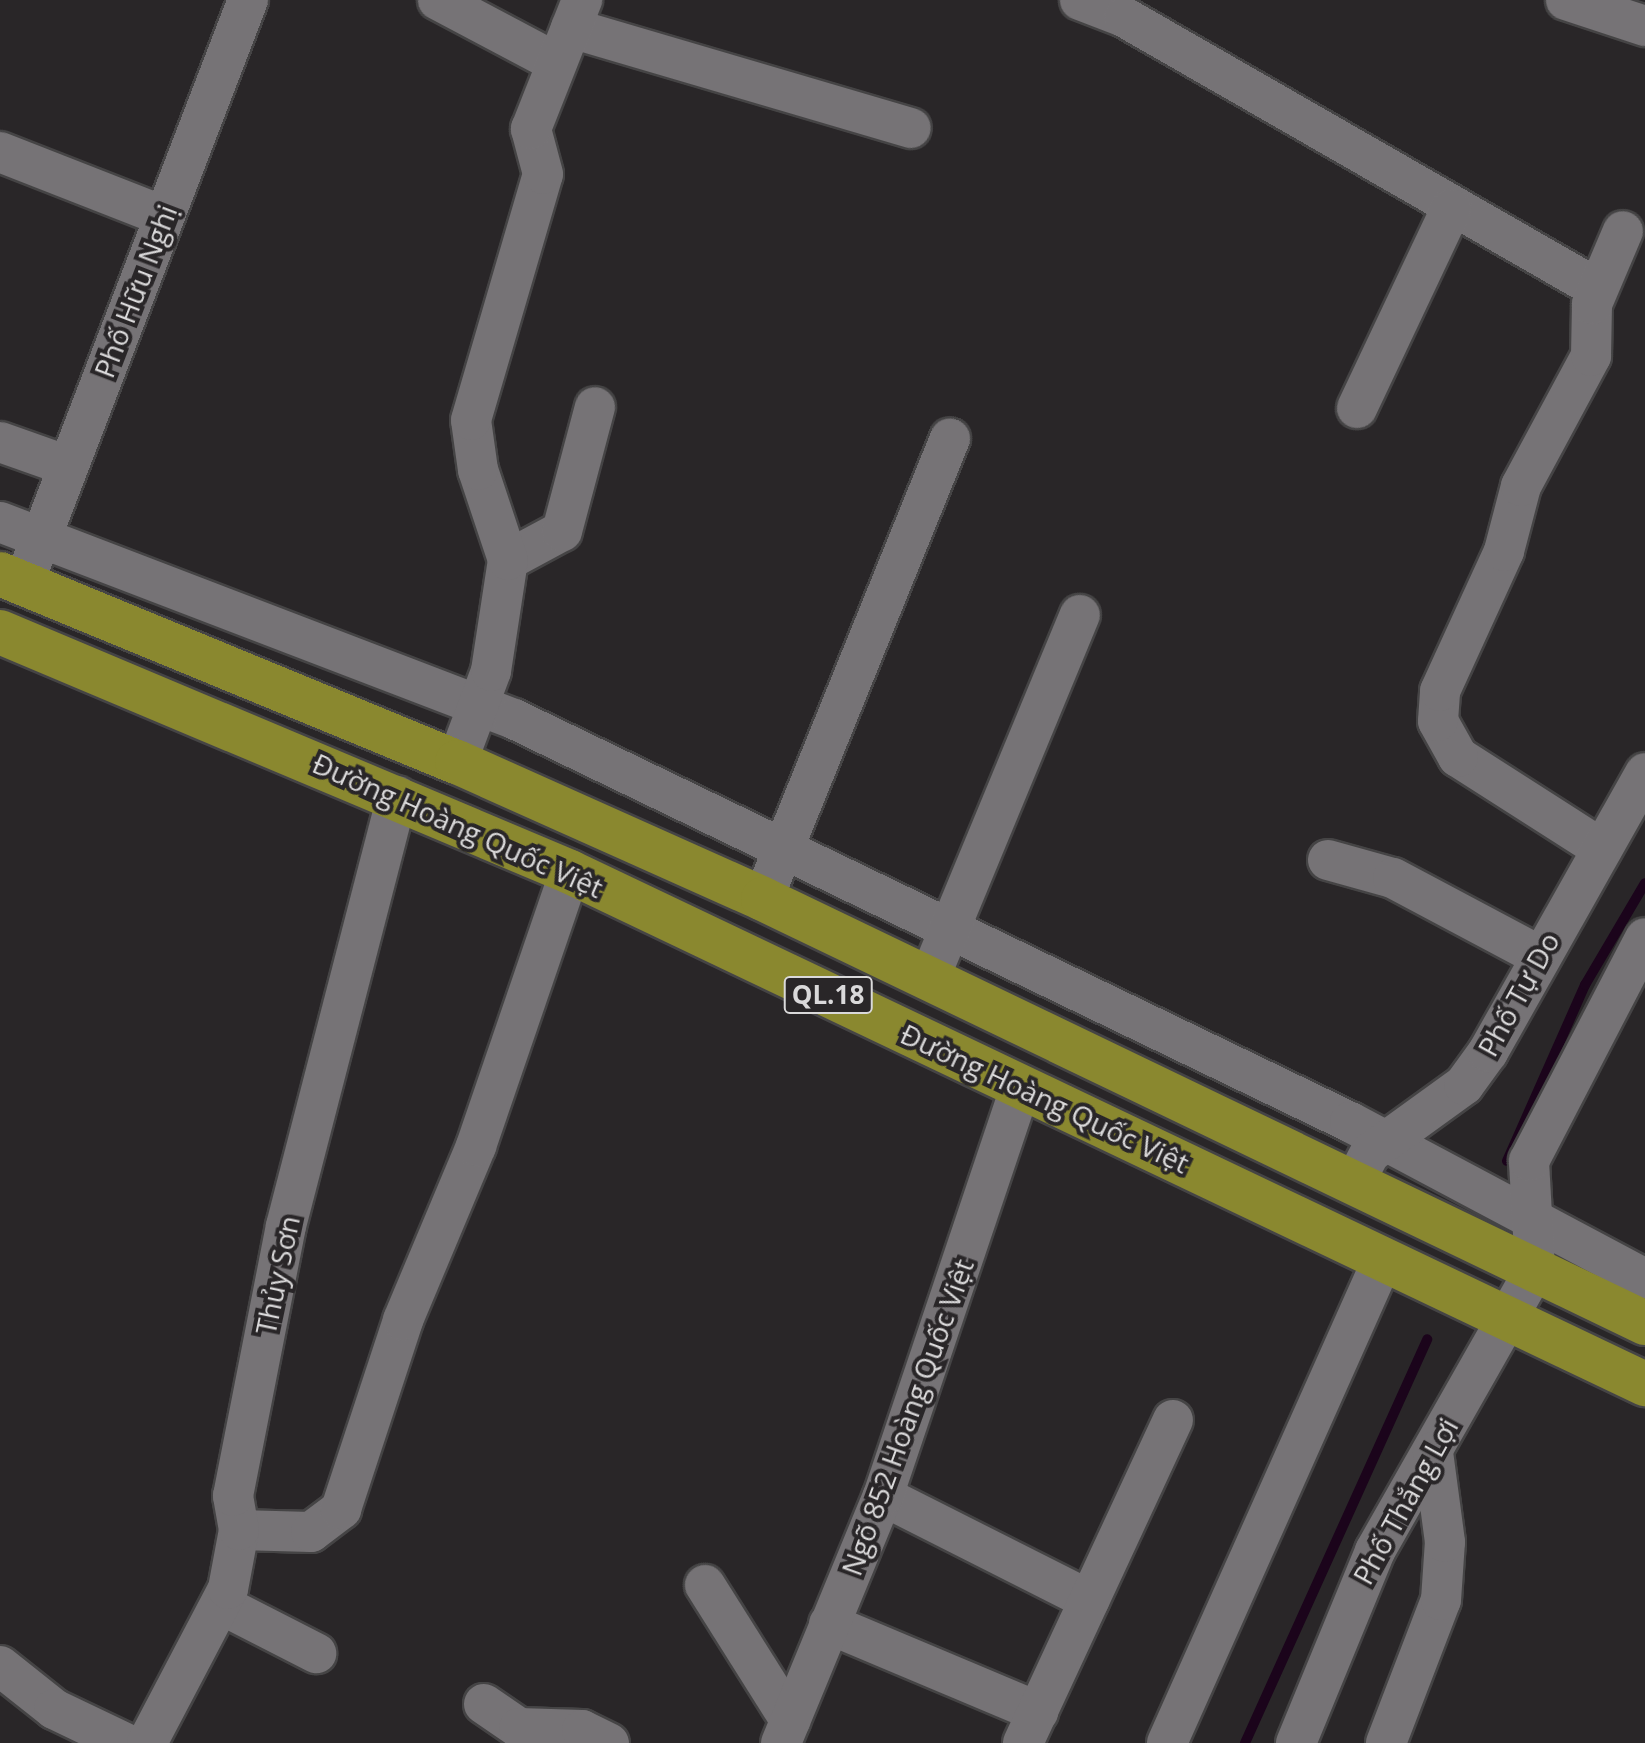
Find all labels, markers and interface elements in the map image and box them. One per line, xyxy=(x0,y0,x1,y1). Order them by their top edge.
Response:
street label: Phố Hữu Nghị xyxy=(87,200,183,382)
street label: Đường Hoàng Quốc Việt xyxy=(308,746,608,904)
street label: Phố Tự Do xyxy=(1470,926,1566,1062)
road number: QL.18 xyxy=(782,973,874,1017)
street label: Đường Hoàng Quốc Việt xyxy=(895,1016,1195,1180)
street label: Thủy Sơn xyxy=(248,1212,306,1338)
street label: Ngõ 852 Hoàng Quốc Việt xyxy=(834,1254,980,1580)
street label: Phố Thắng Lợi xyxy=(1346,1412,1464,1590)

